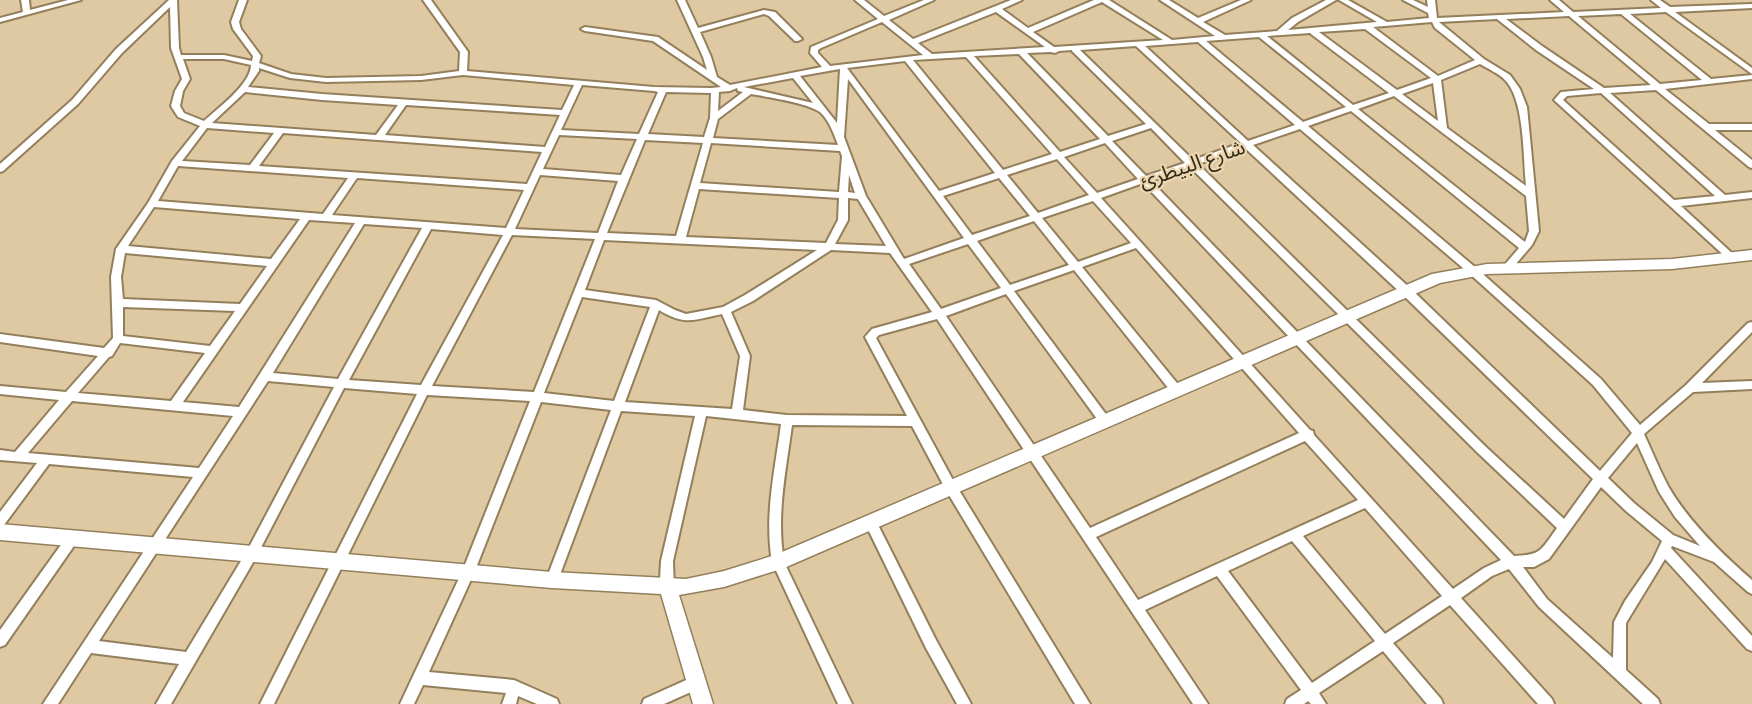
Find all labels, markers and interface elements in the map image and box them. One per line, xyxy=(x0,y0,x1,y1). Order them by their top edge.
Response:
street label: شارع البيطرئ xyxy=(1136,135,1249,196)

